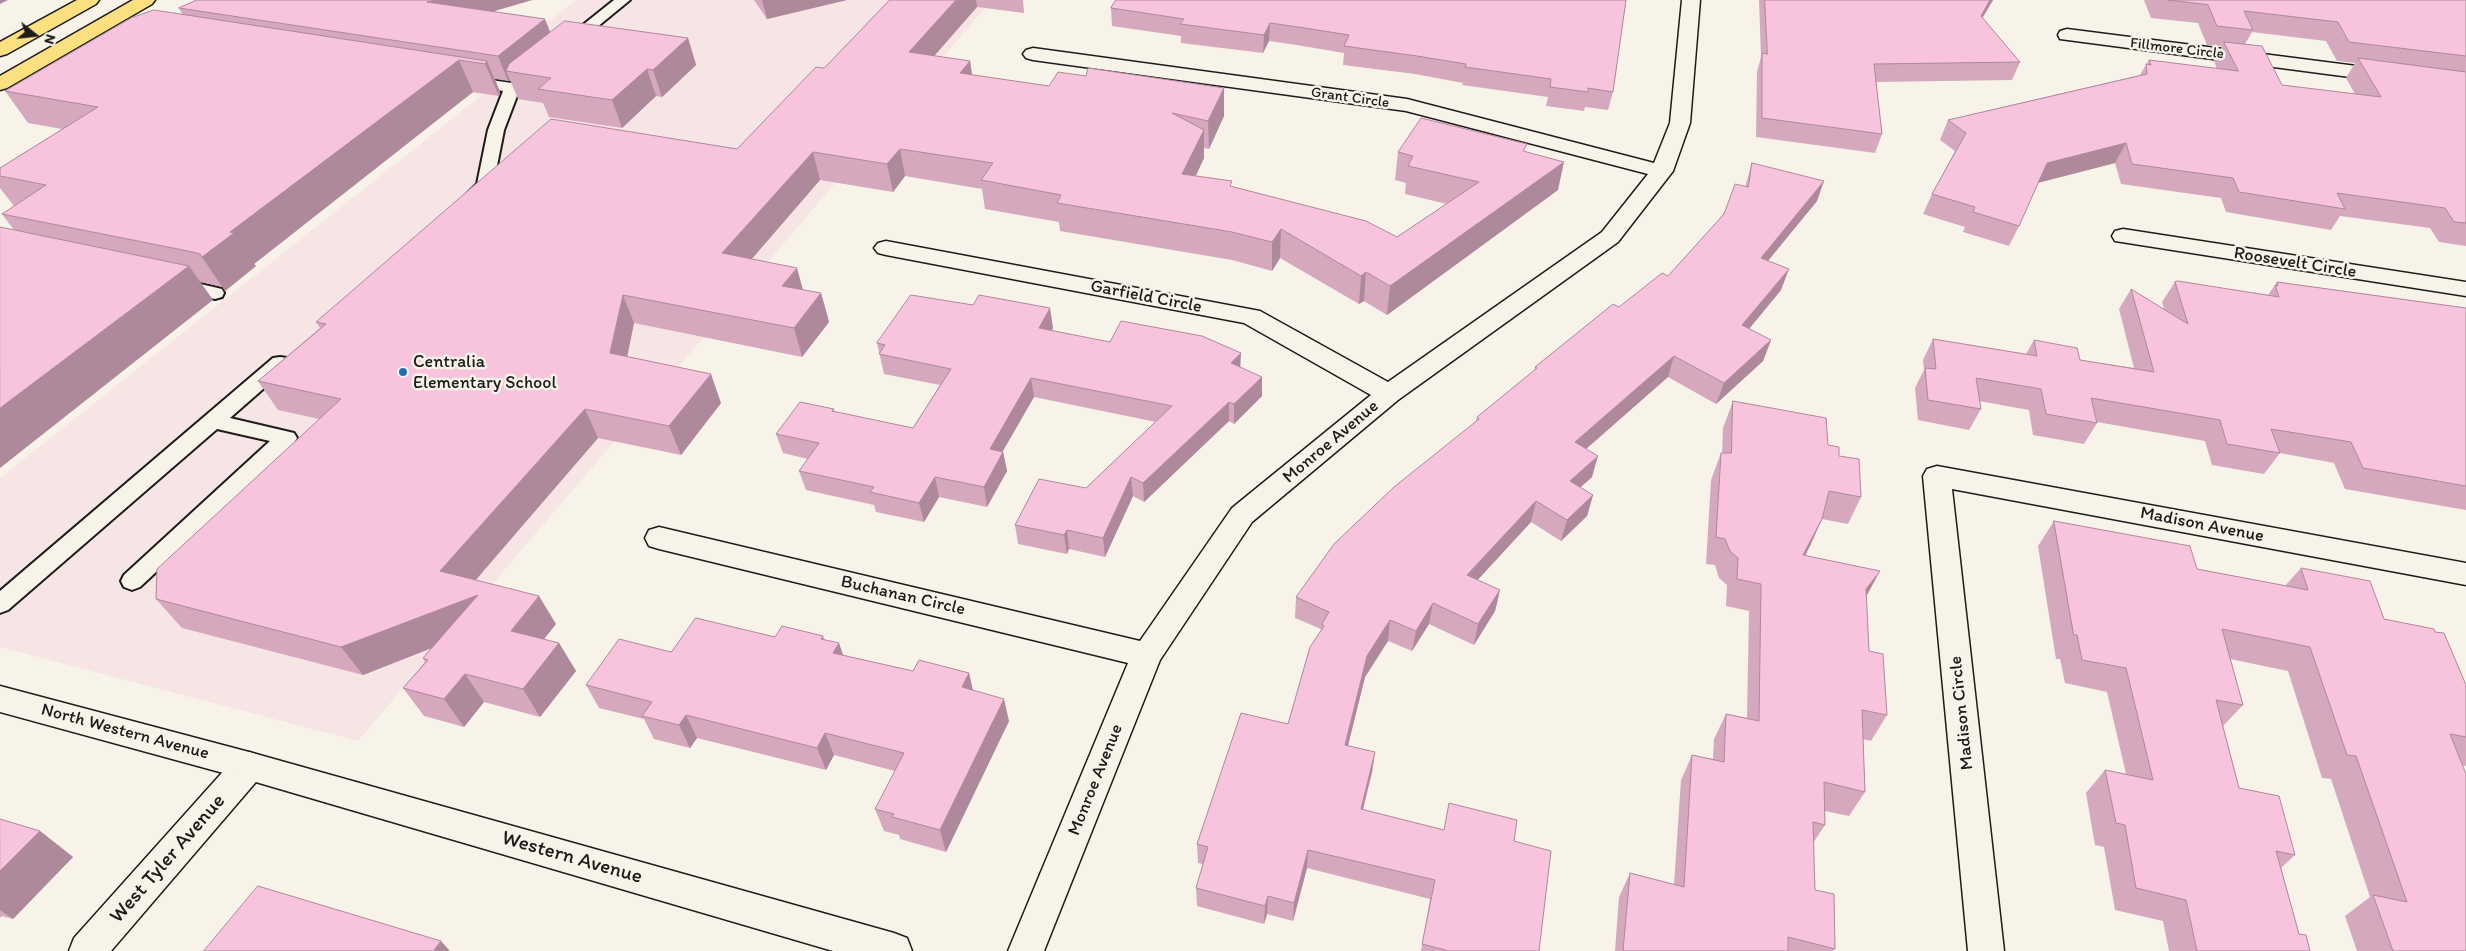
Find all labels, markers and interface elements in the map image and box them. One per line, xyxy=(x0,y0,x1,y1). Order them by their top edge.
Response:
north arrow xyxy=(10,10,60,60)
text: N xyxy=(40,32,59,46)
street label: Fillmore Circle xyxy=(2129,34,2225,64)
street label: Grant Circle xyxy=(1310,84,1390,112)
street label: Roosevelt Circle xyxy=(2232,243,2358,283)
street label: Garfield Circle xyxy=(1088,276,1204,318)
place label: Centralia Elementary School xyxy=(413,351,557,394)
marker: Centralia Elementary School xyxy=(397,366,409,378)
street label: Monroe Avenue xyxy=(1279,396,1383,488)
street label: Madison Avenue xyxy=(2138,502,2266,548)
street label: Buchanan Circle xyxy=(839,571,967,621)
street label: Madison Circle xyxy=(1945,655,1979,771)
street label: North Western Avenue xyxy=(39,699,211,765)
street label: Monroe Avenue xyxy=(1064,721,1128,839)
street label: West Tyler Avenue xyxy=(105,789,231,929)
street label: Western Avenue xyxy=(499,826,645,890)

